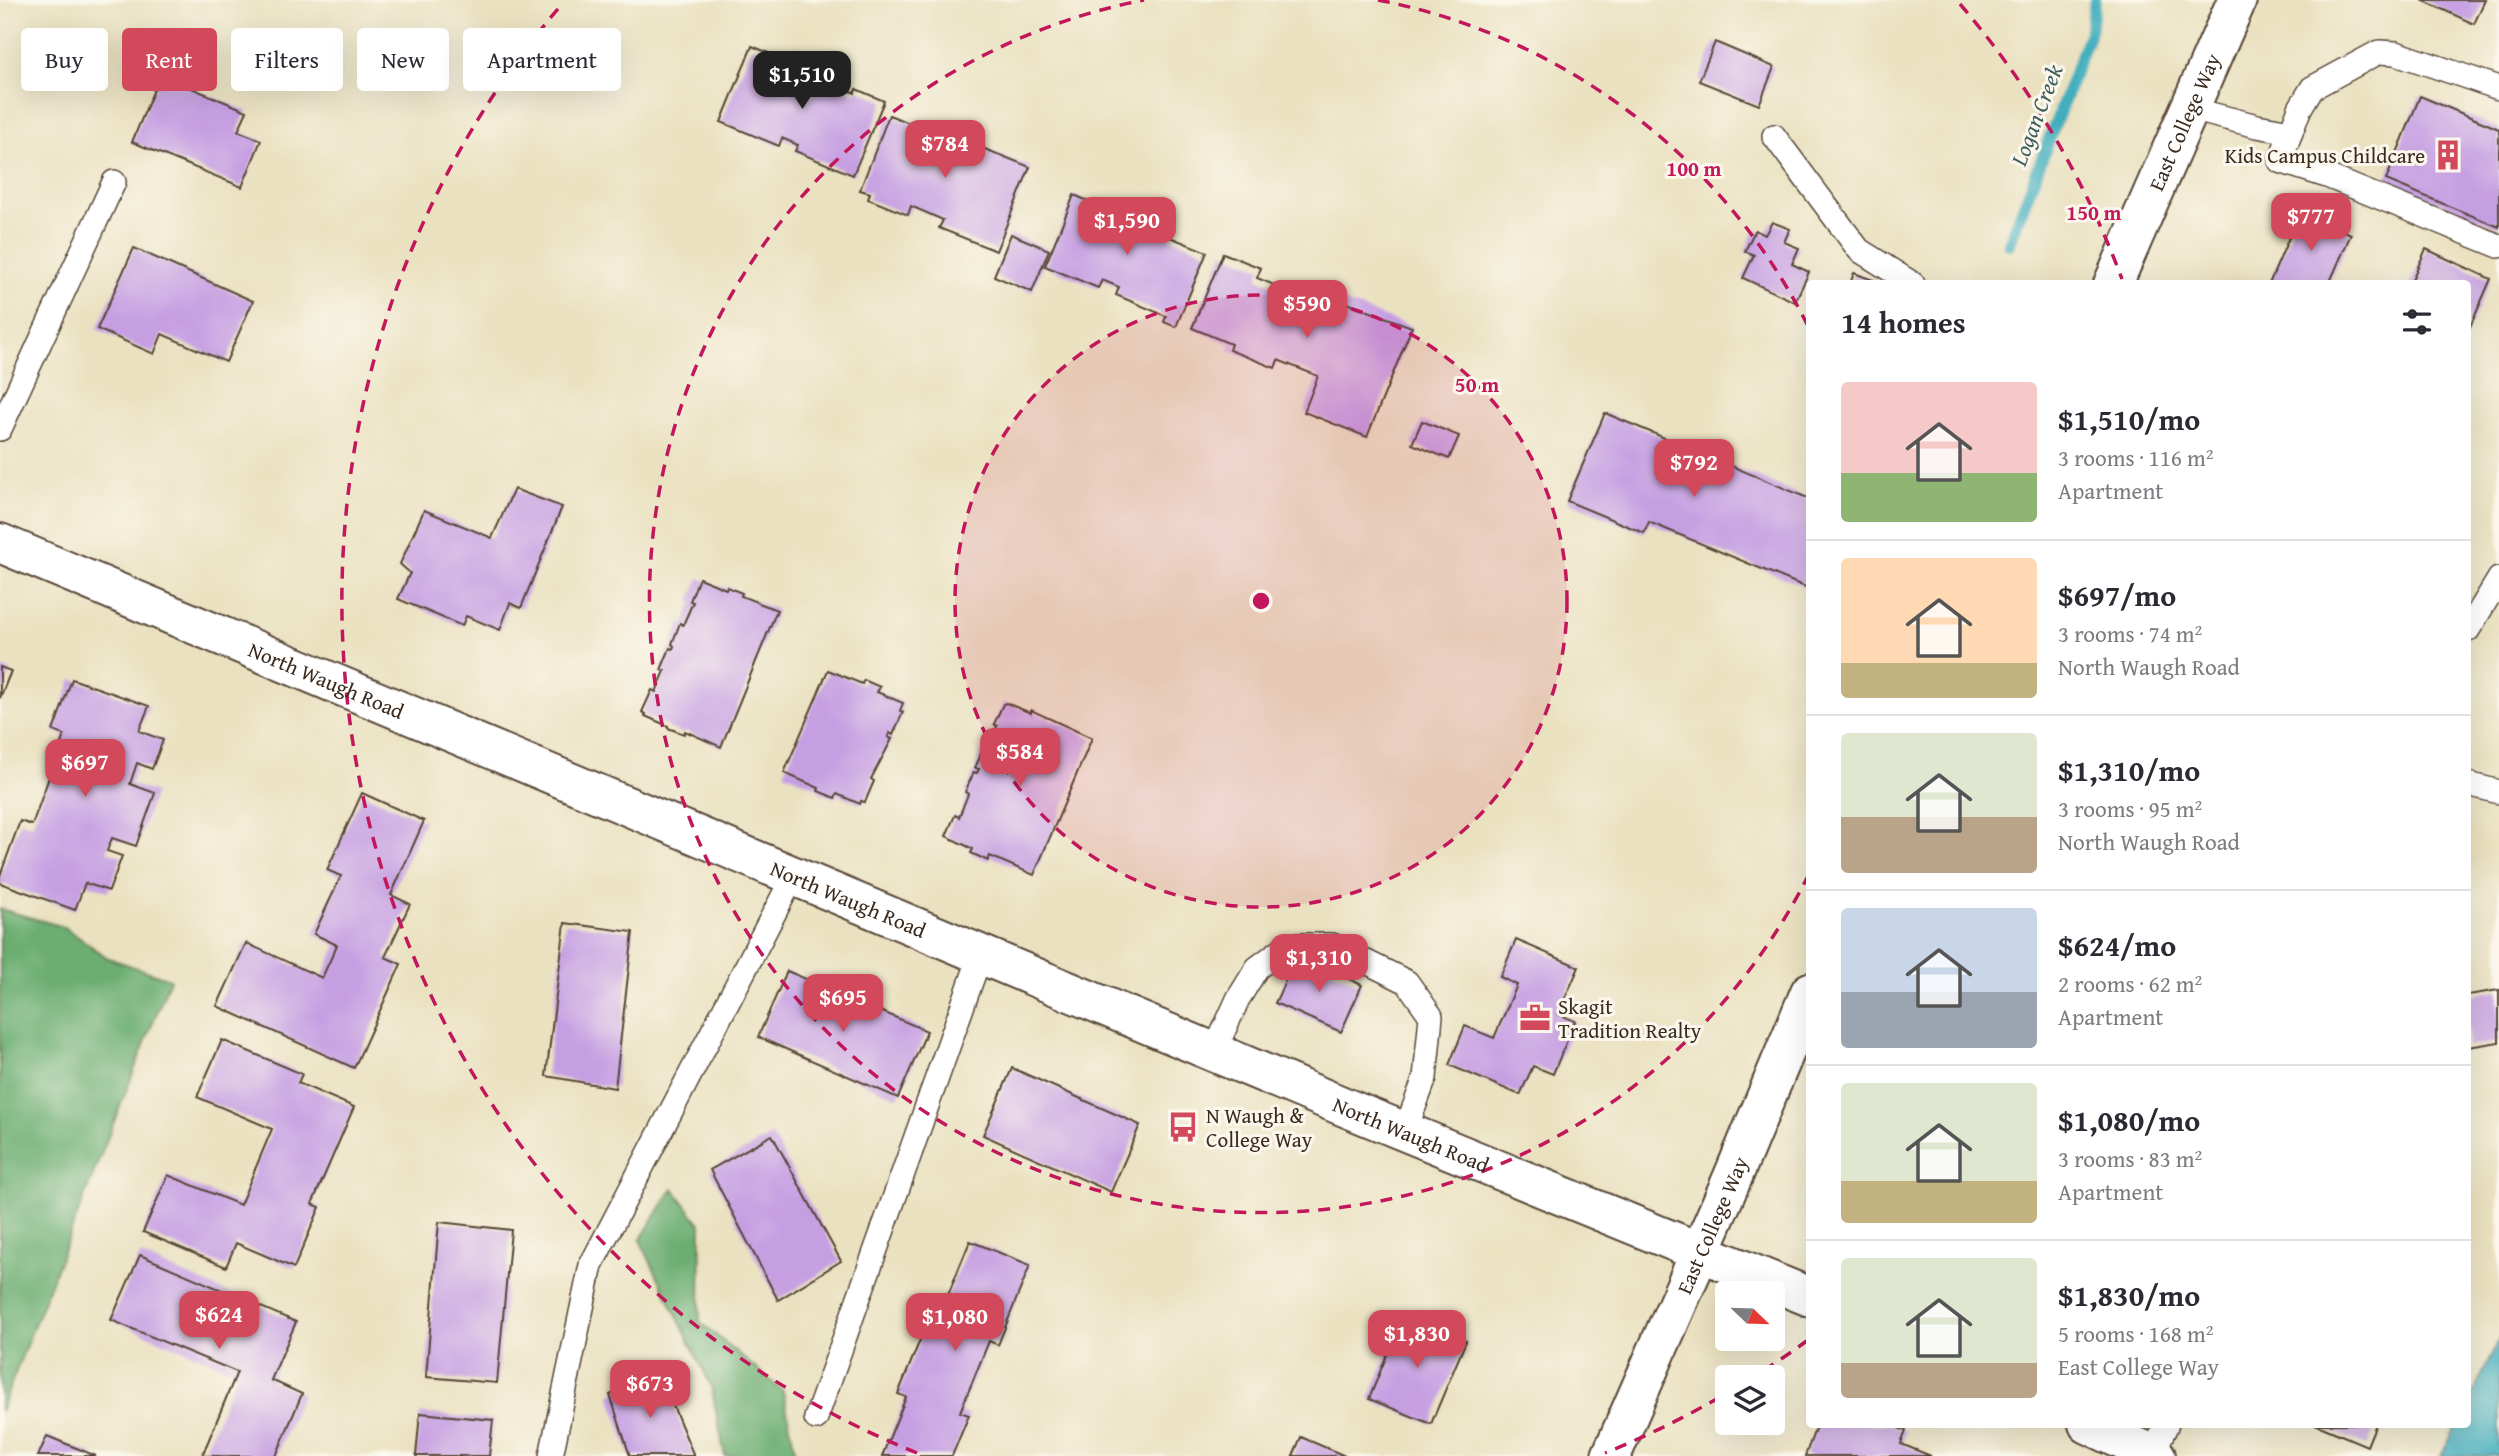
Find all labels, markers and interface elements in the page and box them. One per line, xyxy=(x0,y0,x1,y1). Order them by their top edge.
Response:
chip: Buy xyxy=(21,28,108,91)
chip: Rent xyxy=(122,28,217,91)
chip: Filters xyxy=(231,28,343,91)
chip: New xyxy=(357,28,449,91)
chip: Apartment xyxy=(463,28,621,91)
street label: East College Way xyxy=(2140,48,2228,195)
pin: $1,510 xyxy=(745,52,859,111)
text: $1,510 xyxy=(769,57,835,90)
water label: Logan Creek xyxy=(2001,59,2071,171)
pin: $784 xyxy=(904,120,986,180)
text: $784 xyxy=(921,126,969,159)
building icon: Kids Campus Childcare xyxy=(2431,138,2465,172)
place label: Kids Campus Childcare xyxy=(2225,140,2425,171)
text: 100 m xyxy=(1666,153,1722,184)
pin: $777 xyxy=(2270,194,2352,253)
text: 150 m xyxy=(2066,197,2122,228)
pin: $1,590 xyxy=(1070,198,1184,257)
text: $777 xyxy=(2287,199,2335,232)
text: $1,590 xyxy=(1094,203,1160,236)
pin: $590 xyxy=(1266,280,1348,340)
text: $590 xyxy=(1283,286,1331,319)
text: 14 homes xyxy=(1841,300,1966,344)
icon: filters xyxy=(2398,303,2436,341)
text: 50 m xyxy=(1455,369,1499,400)
text: $1,510/mo xyxy=(2058,397,2200,441)
icon: home xyxy=(1897,410,1981,494)
pin: $792 xyxy=(1653,440,1735,499)
text: 3 rooms · 116 m² xyxy=(2058,441,2213,474)
text: $792 xyxy=(1670,445,1718,478)
text: Apartment xyxy=(2058,474,2163,507)
text: $697/mo xyxy=(2058,573,2176,617)
icon: home xyxy=(1897,586,1981,670)
centre of rings xyxy=(1249,589,1273,613)
text: 3 rooms · 74 m² xyxy=(2058,617,2202,650)
street label: North Waugh Road xyxy=(244,633,410,727)
text: North Waugh Road xyxy=(2058,650,2240,683)
pin: $584 xyxy=(979,728,1061,788)
text: $584 xyxy=(996,734,1044,767)
pin: $697 xyxy=(44,740,126,799)
text: $697 xyxy=(61,745,109,778)
text: $1,310/mo xyxy=(2058,748,2200,792)
icon: home xyxy=(1897,761,1981,845)
text: 3 rooms · 95 m² xyxy=(2058,792,2202,825)
text: North Waugh Road xyxy=(2058,825,2240,858)
street label: North Waugh Road xyxy=(766,852,932,946)
text: $624/mo xyxy=(2058,923,2176,967)
pin: $1,310 xyxy=(1262,934,1376,994)
icon: home xyxy=(1897,936,1981,1020)
text: $1,310 xyxy=(1286,940,1352,973)
text: 2 rooms · 62 m² xyxy=(2058,967,2202,1000)
pin: $695 xyxy=(802,974,884,1034)
text: $695 xyxy=(819,980,867,1013)
place label: Skagit Tradition Realty xyxy=(1558,991,1702,1046)
text: Apartment xyxy=(2058,1000,2163,1033)
office icon: Skagit Tradition Realty xyxy=(1518,1001,1552,1035)
street label: North Waugh Road xyxy=(1328,1088,1495,1180)
text: $1,080/mo xyxy=(2058,1098,2200,1142)
place label: N Waugh & College Way xyxy=(1206,1100,1313,1155)
bus stop icon: N Waugh & College Way xyxy=(1166,1110,1200,1144)
icon: home xyxy=(1897,1111,1981,1195)
text: 3 rooms · 83 m² xyxy=(2058,1142,2202,1175)
street label: East College Way xyxy=(1668,1151,1755,1299)
text: Apartment xyxy=(2058,1175,2163,1208)
text: $1,830/mo xyxy=(2058,1273,2200,1317)
north arrow xyxy=(1715,1281,1785,1351)
map controls xyxy=(1715,1281,1785,1435)
icon: home xyxy=(1897,1286,1981,1370)
pin: $624 xyxy=(178,1292,260,1351)
pin: $1,080 xyxy=(898,1294,1012,1353)
text: $624 xyxy=(195,1297,243,1330)
text: $1,080 xyxy=(922,1299,988,1332)
pin: $1,830 xyxy=(1360,1310,1474,1370)
text: $1,830 xyxy=(1384,1316,1450,1349)
text: 5 rooms · 168 m² xyxy=(2058,1317,2213,1350)
text: East College Way xyxy=(2058,1350,2219,1383)
pin: $673 xyxy=(609,1360,691,1420)
button: layers xyxy=(1715,1365,1785,1435)
text: $673 xyxy=(626,1366,674,1399)

